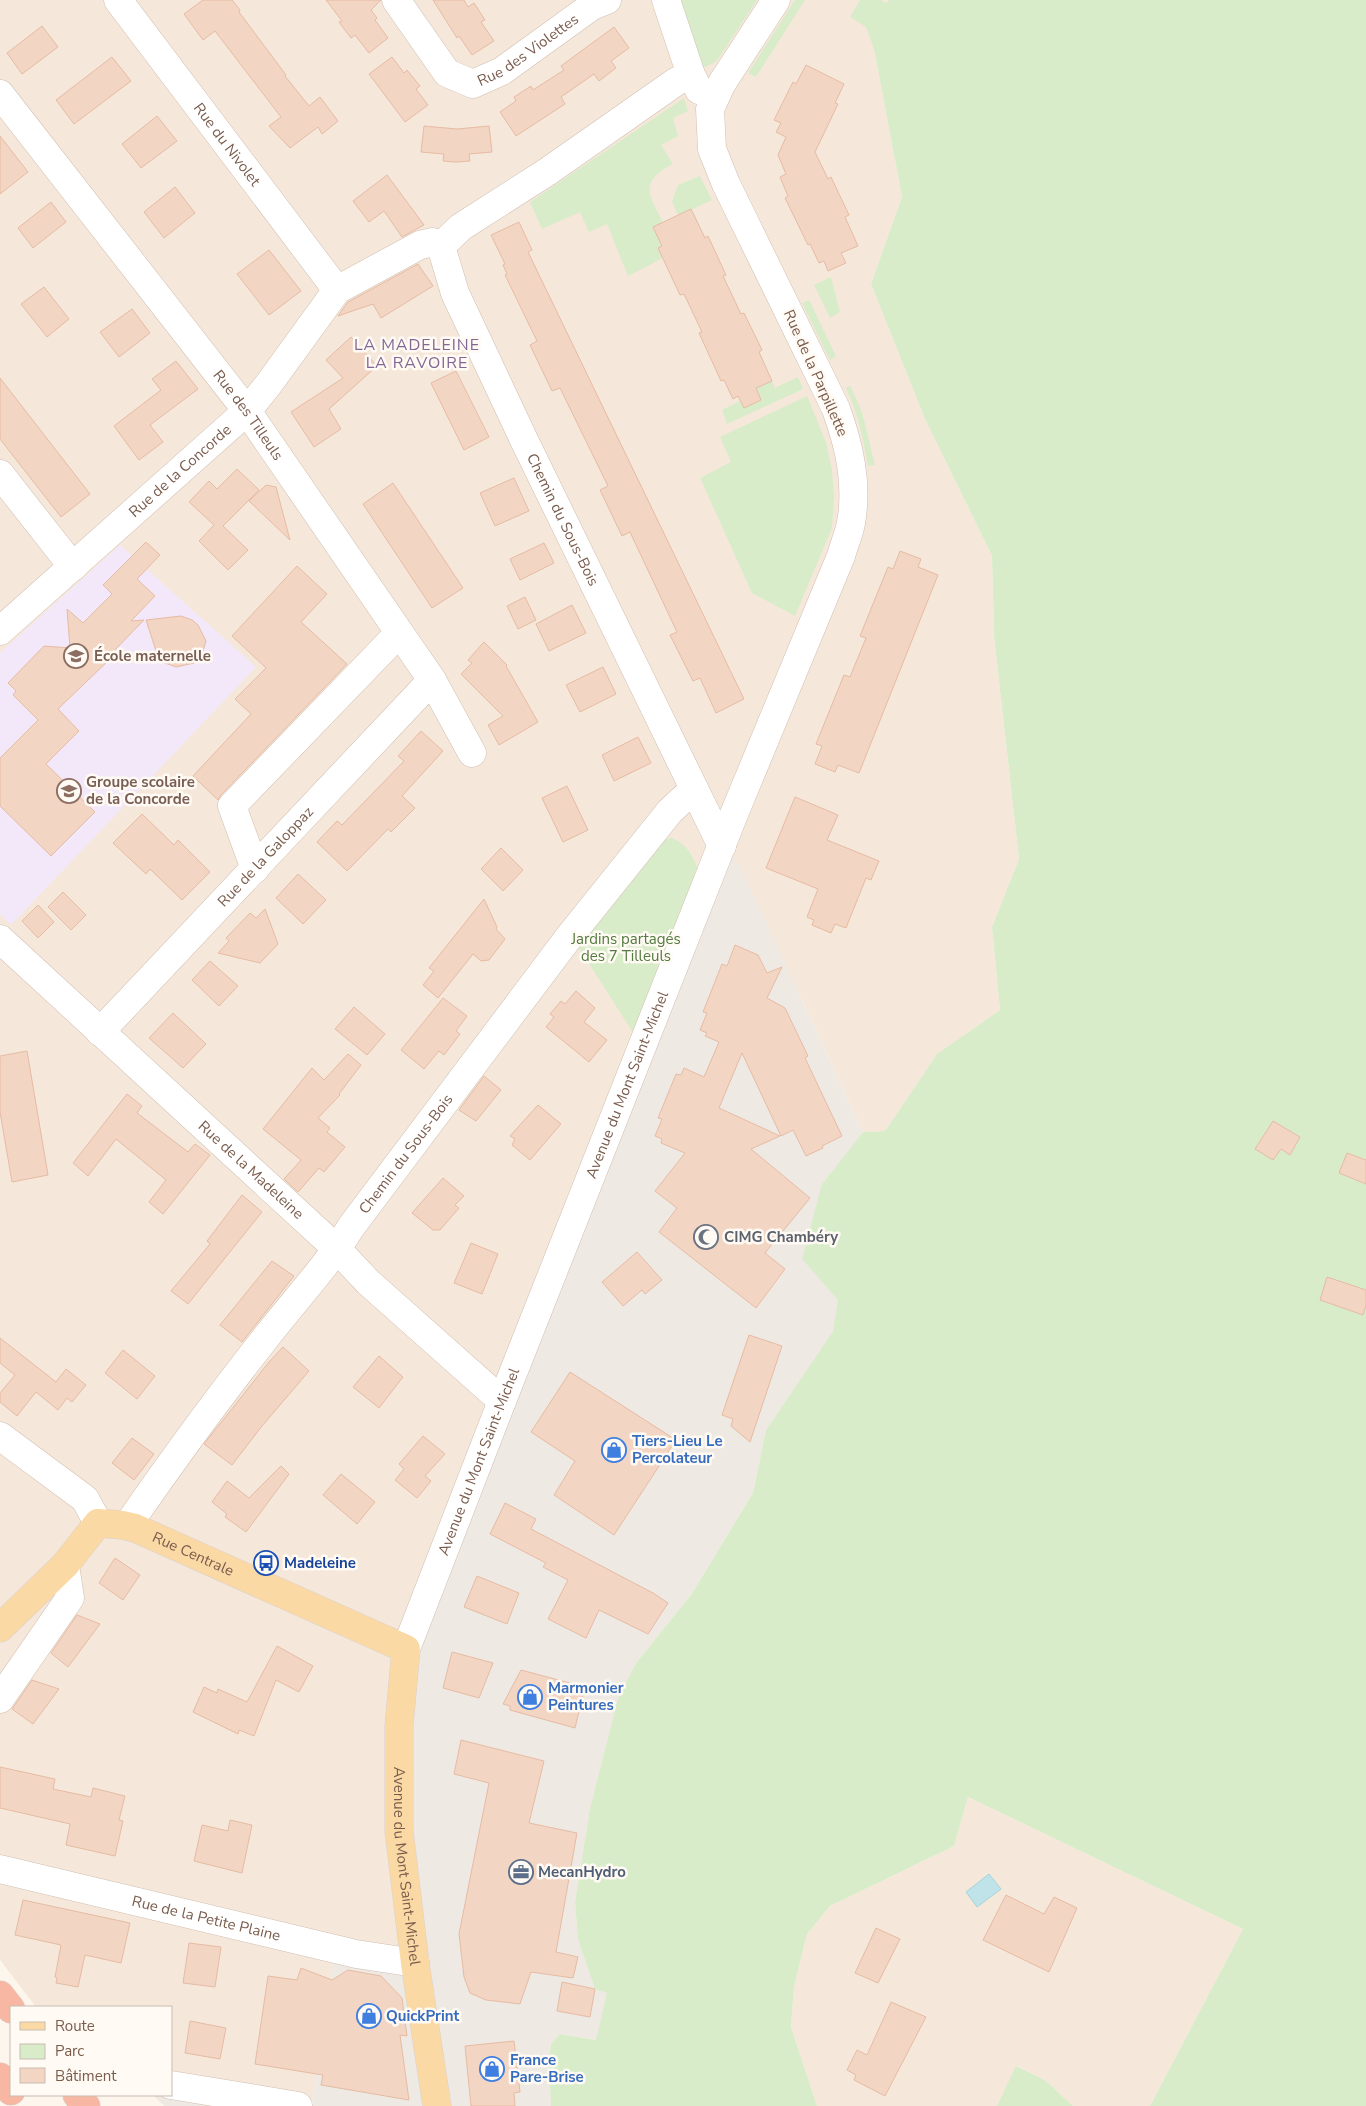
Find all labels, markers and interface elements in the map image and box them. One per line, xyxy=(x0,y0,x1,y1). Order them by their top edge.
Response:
street label: Rue des Violettes xyxy=(474,9,582,91)
street label: Rue du Nivolet xyxy=(189,99,265,191)
street label: Rue de la Parpillette xyxy=(779,306,853,440)
district label: LA MADELEINE LA RAVOIRE xyxy=(354,334,480,374)
street label: Rue des Tilleuls xyxy=(209,366,288,464)
street label: Rue de la Concorde xyxy=(124,420,235,522)
street label: Chemin du Sous-Bois xyxy=(522,450,604,589)
school or university icon: École maternelle xyxy=(63,643,89,669)
place label: École maternelle xyxy=(94,646,211,666)
place label: Groupe scolaire de la Concorde xyxy=(86,772,195,809)
school or university icon: Groupe scolaire de la Concorde xyxy=(56,778,82,804)
street label: Rue de la Galoppaz xyxy=(213,802,318,911)
park label: Jardins partagés des 7 Tilleuls xyxy=(570,929,681,966)
street label: Avenue du Mont Saint-Michel xyxy=(581,988,673,1181)
street label: Chemin du Sous-Bois xyxy=(354,1090,457,1218)
street label: Rue de la Madeleine xyxy=(194,1116,308,1224)
mosque icon: CIMG Chambéry xyxy=(693,1224,719,1250)
place label: CIMG Chambéry xyxy=(724,1227,838,1247)
street label: Avenue du Mont Saint-Michel xyxy=(433,1364,524,1558)
place label: Tiers-Lieu Le Percolateur xyxy=(632,1431,723,1468)
shop icon: Tiers-Lieu Le Percolateur xyxy=(601,1437,627,1463)
street label: Rue Centrale xyxy=(149,1527,237,1581)
bus stop icon: Madeleine xyxy=(253,1550,279,1576)
place label: Madeleine xyxy=(284,1553,356,1573)
place label: Marmonier Peintures xyxy=(548,1678,624,1715)
shop icon: Marmonier Peintures xyxy=(517,1684,543,1710)
street label: Avenue du Mont Saint-Michel xyxy=(389,1767,425,1967)
office icon: MecanHydro xyxy=(508,1859,534,1885)
place label: MecanHydro xyxy=(538,1862,626,1882)
street label: Rue de la Petite Plaine xyxy=(130,1891,282,1946)
shop icon: QuickPrint xyxy=(356,2003,382,2029)
legend xyxy=(10,2006,172,2096)
place label: QuickPrint xyxy=(386,2006,460,2026)
text: Route xyxy=(55,2016,95,2036)
text: Parc xyxy=(55,2041,84,2061)
place label: France Pare-Brise xyxy=(510,2050,584,2087)
shop icon: France Pare-Brise xyxy=(479,2056,505,2082)
text: Bâtiment xyxy=(55,2066,117,2086)

